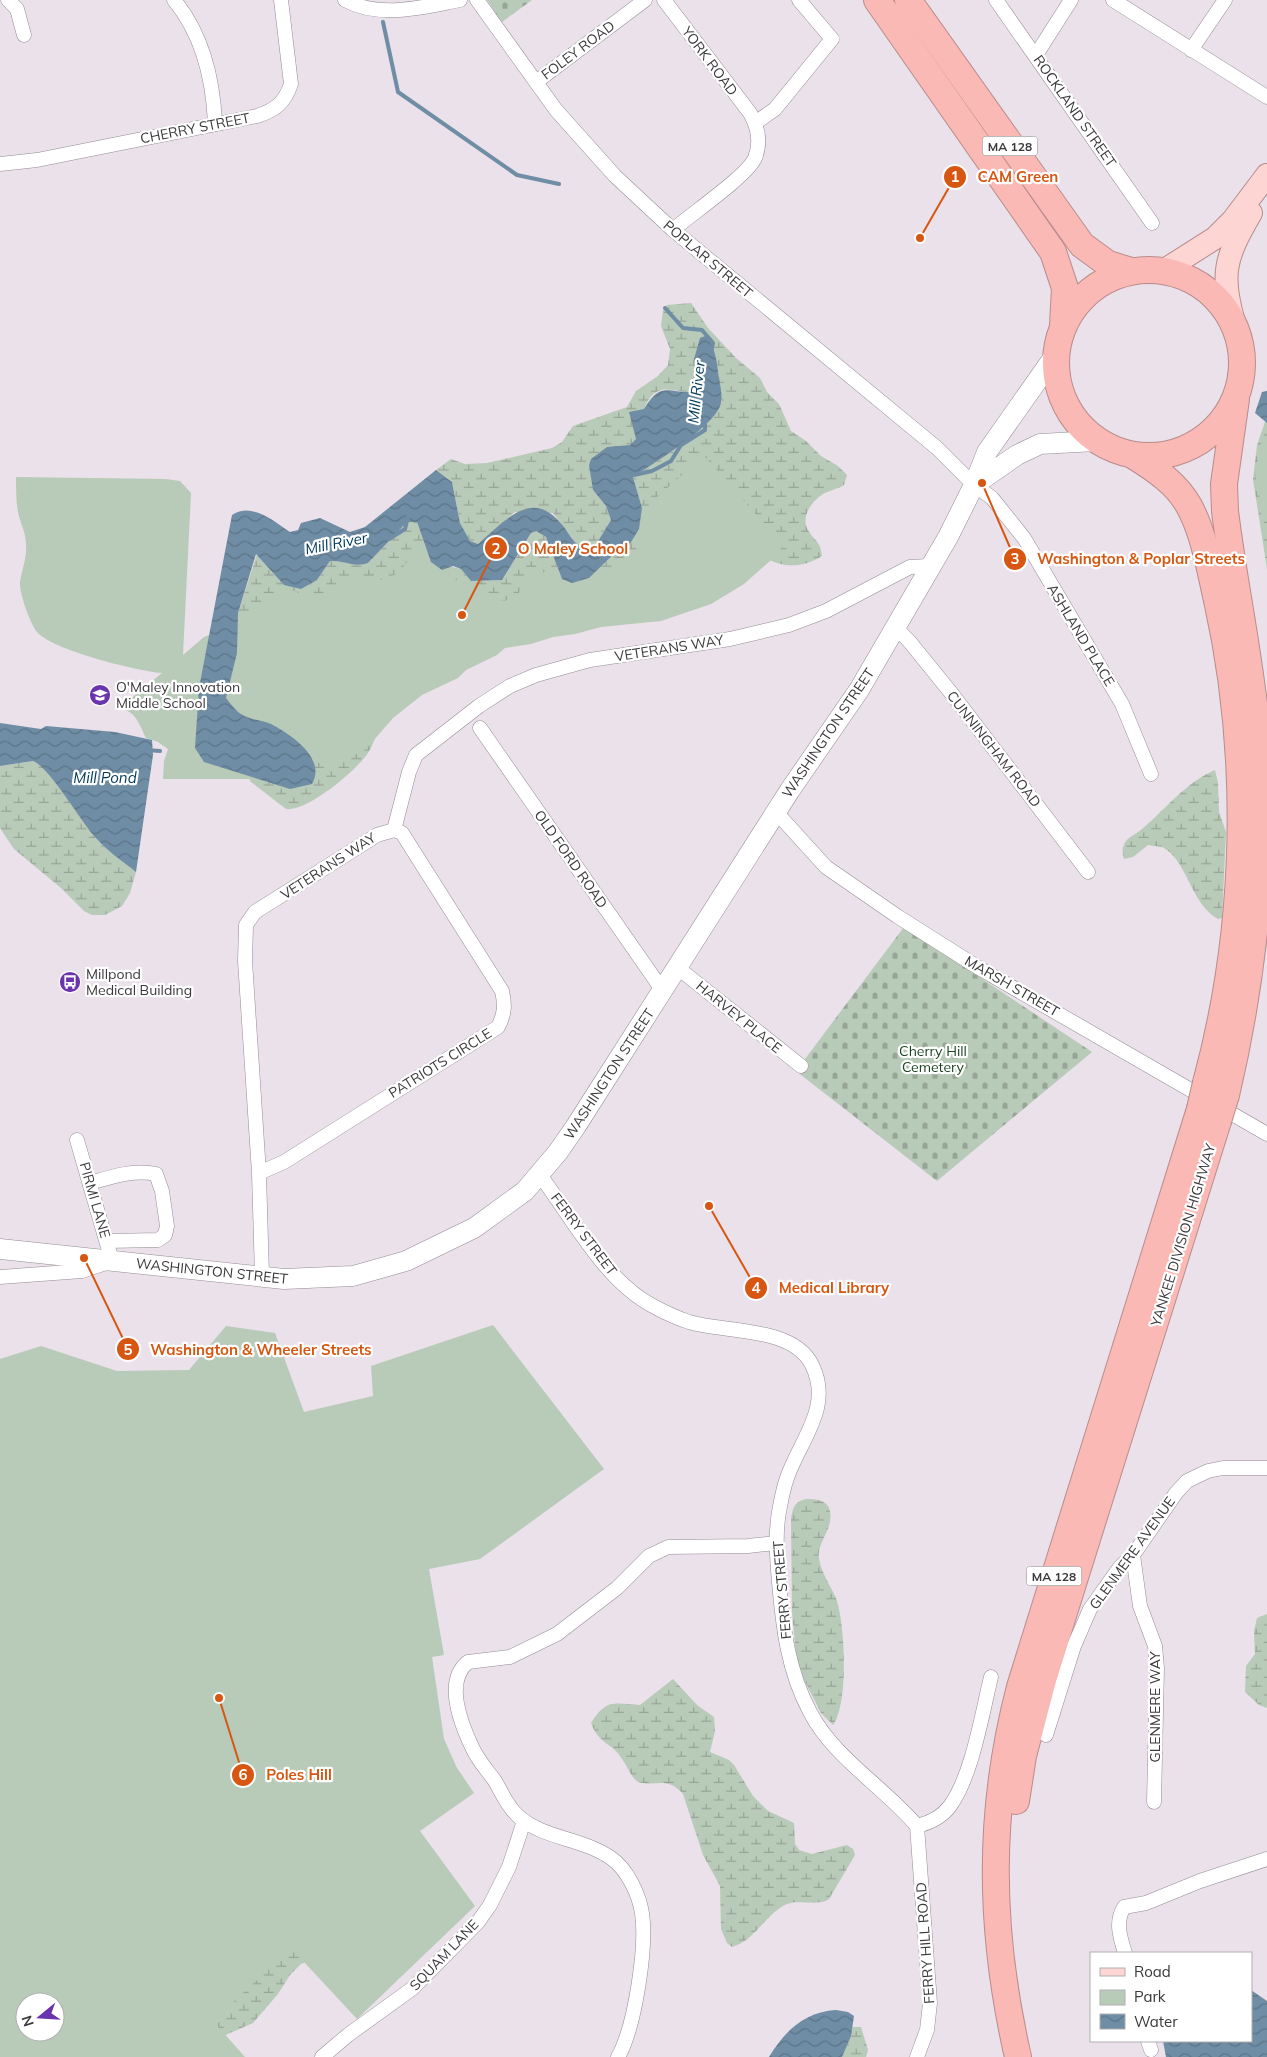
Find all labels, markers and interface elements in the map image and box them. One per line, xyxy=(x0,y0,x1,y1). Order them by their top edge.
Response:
street label: FOLEY ROAD xyxy=(538,17,618,83)
street label: YORK ROAD xyxy=(678,22,742,99)
street label: ROCKLAND STREET xyxy=(1030,52,1121,171)
street label: CHERRY STREET xyxy=(139,108,252,147)
road number: MA 128 xyxy=(982,136,1038,156)
callout: CAM Green xyxy=(942,162,1068,192)
text: 1 xyxy=(950,167,960,186)
text: CAM Green xyxy=(978,167,1058,186)
street label: POPLAR STREET xyxy=(660,216,757,302)
water label: Mill River xyxy=(683,359,709,424)
water label: Mill River xyxy=(303,528,369,558)
callout: O Maley School xyxy=(483,533,639,563)
text: 2 xyxy=(491,539,501,558)
text: O Maley School xyxy=(518,539,628,558)
callout: Washington & Poplar Streets xyxy=(1002,544,1255,574)
text: 3 xyxy=(1010,549,1020,568)
text: Washington & Poplar Streets xyxy=(1037,549,1245,568)
street label: ASHLAND PLACE xyxy=(1043,581,1119,689)
street label: VETERANS WAY xyxy=(613,630,725,665)
street label: WASHINGTON STREET xyxy=(778,664,878,801)
place label: O'Maley Innovation Middle School xyxy=(116,678,240,712)
school or university icon: O'Maley Innovation Middle School xyxy=(88,683,112,707)
street label: CUNNINGHAM ROAD xyxy=(943,687,1045,811)
water label: Mill Pond xyxy=(73,768,137,787)
street label: OLD FORD ROAD xyxy=(530,806,612,912)
street label: VETERANS WAY xyxy=(277,828,379,903)
street label: MARSH STREET xyxy=(961,952,1063,1021)
place label: Millpond Medical Building xyxy=(86,965,192,999)
bus stop icon: Millpond Medical Building xyxy=(58,970,82,994)
street label: HARVEY PLACE xyxy=(693,977,785,1057)
street label: WASHINGTON STREET xyxy=(560,1005,658,1143)
street label: PATRIOTS CIRCLE xyxy=(385,1024,495,1102)
park label: Cherry Hill Cemetery xyxy=(899,1042,967,1076)
street label: YANKEE DIVISION HIGHWAY xyxy=(1146,1141,1220,1329)
street label: PIRMI LANE xyxy=(76,1160,114,1240)
street label: FERRY STREET xyxy=(547,1189,621,1279)
street label: WASHINGTON STREET xyxy=(135,1254,289,1288)
callout: Medical Library xyxy=(744,1273,899,1303)
text: 4 xyxy=(751,1278,761,1297)
text: Medical Library xyxy=(779,1278,890,1297)
callout: Washington & Wheeler Streets xyxy=(116,1334,382,1364)
text: 5 xyxy=(123,1340,133,1359)
text: Washington & Wheeler Streets xyxy=(150,1340,372,1359)
street label: GLENMERE AVENUE xyxy=(1085,1493,1179,1613)
street label: FERRY STREET xyxy=(769,1539,795,1640)
road number: MA 128 xyxy=(1026,1566,1082,1585)
street label: GLENMERE WAY xyxy=(1146,1651,1164,1763)
callout: Poles Hill xyxy=(231,1760,341,1790)
text: 6 xyxy=(238,1765,248,1784)
text: Poles Hill xyxy=(266,1765,332,1784)
street label: FERRY HILL ROAD xyxy=(912,1882,938,2004)
street label: SQUAM LANE xyxy=(406,1916,482,1994)
legend xyxy=(1090,1952,1252,2042)
text: Road xyxy=(1134,1962,1171,1981)
text: Park xyxy=(1134,1987,1166,2006)
north arrow xyxy=(15,1992,65,2042)
text: Water xyxy=(1134,2012,1178,2031)
text: N xyxy=(17,2013,38,2029)

